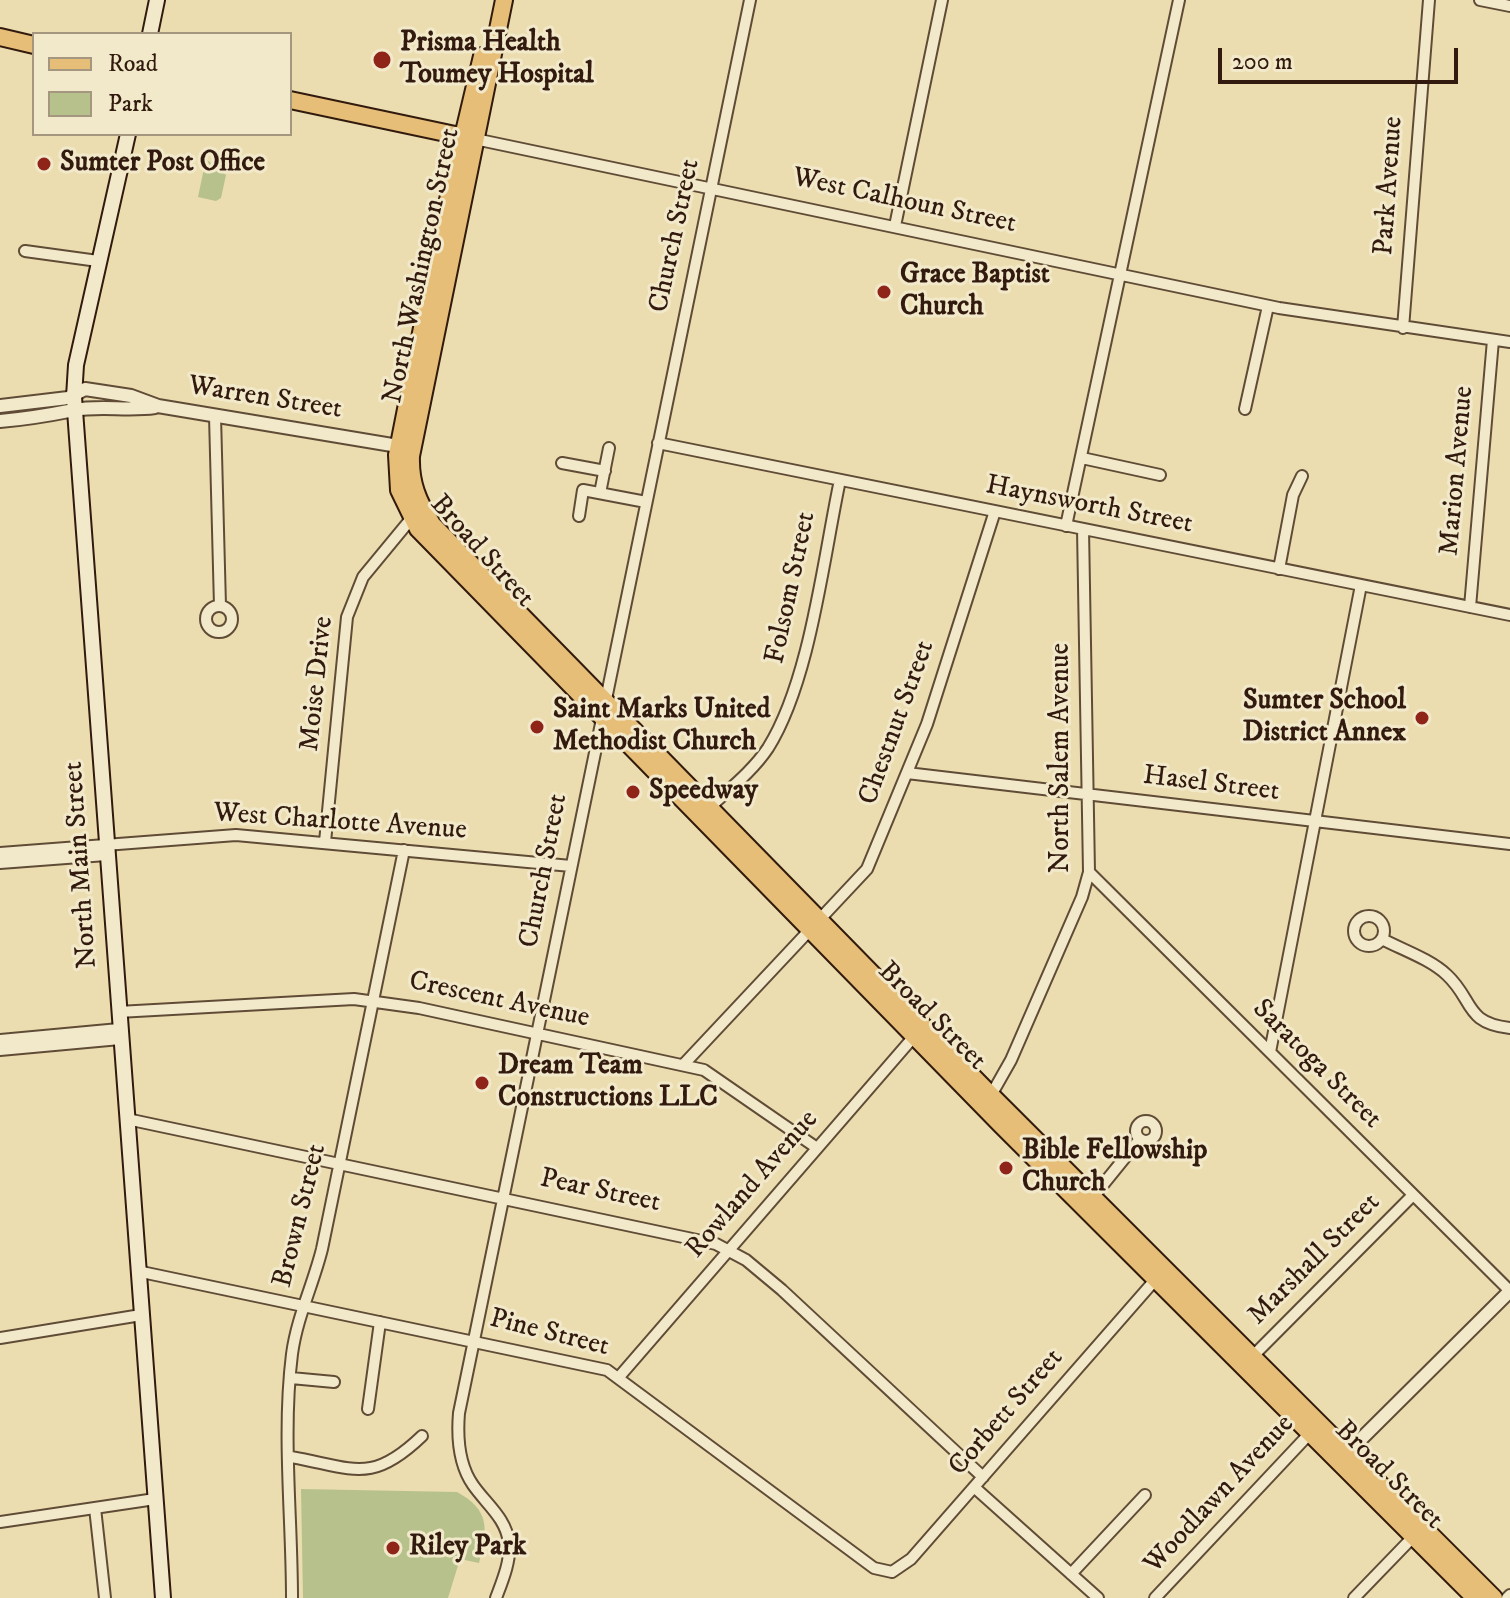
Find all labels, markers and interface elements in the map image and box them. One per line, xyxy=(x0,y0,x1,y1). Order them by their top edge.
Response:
place label: Prisma Health Toumey Hospital xyxy=(400,27,594,93)
legend xyxy=(32,32,292,136)
scale bar xyxy=(1222,32,1462,82)
text: 200 m xyxy=(1232,47,1293,77)
text: Road xyxy=(108,49,158,79)
marker: Prisma Health Toumey Hospital xyxy=(371,49,393,71)
text: Park xyxy=(108,89,153,119)
street label: Park Avenue xyxy=(1368,115,1412,257)
street label: North Washington Street xyxy=(377,125,469,407)
place label: Sumter Post Office xyxy=(60,147,265,181)
marker: Sumter Post Office xyxy=(35,155,53,173)
street label: Church Street xyxy=(643,156,709,316)
street label: West Calhoun Street xyxy=(789,162,1019,242)
place label: Grace Baptist Church xyxy=(900,259,1050,325)
marker: Grace Baptist Church xyxy=(875,283,893,301)
street label: Warren Street xyxy=(186,370,344,428)
street label: Marion Avenue xyxy=(1434,385,1482,557)
street label: Haynsworth Street xyxy=(983,469,1195,543)
street label: Broad Street xyxy=(422,489,540,615)
street label: Folsom Street xyxy=(760,509,824,667)
street label: Moise Drive xyxy=(294,615,342,753)
street label: Chestnut Street xyxy=(853,636,943,810)
street label: North Salem Avenue xyxy=(1045,643,1079,873)
place label: Sumter School District Annex xyxy=(1243,685,1406,751)
place label: Saint Marks United Methodist Church xyxy=(553,694,771,760)
marker: Sumter School District Annex xyxy=(1413,709,1431,727)
marker: Saint Marks United Methodist Church xyxy=(528,718,546,736)
street label: North Main Street xyxy=(58,760,106,970)
street label: Hasel Street xyxy=(1141,760,1281,810)
place label: Speedway xyxy=(649,775,758,809)
marker: Speedway xyxy=(624,783,642,801)
street label: Church Street xyxy=(514,791,576,951)
street label: West Charlotte Avenue xyxy=(212,797,468,849)
street label: Broad Street xyxy=(870,956,992,1078)
street label: Crescent Avenue xyxy=(406,965,592,1037)
street label: Saratoga Street xyxy=(1244,993,1388,1137)
place label: Dream Team Constructions LLC xyxy=(498,1050,718,1116)
marker: Dream Team Constructions LLC xyxy=(473,1074,491,1092)
street label: Rowland Avenue xyxy=(680,1104,826,1266)
place label: Bible Fellowship Church xyxy=(1022,1135,1207,1201)
street label: Brown Street xyxy=(267,1141,335,1291)
marker: Bible Fellowship Church xyxy=(997,1159,1015,1177)
street label: Pear Street xyxy=(537,1163,663,1221)
street label: Marshall Street xyxy=(1242,1187,1388,1333)
street label: Pine Street xyxy=(486,1303,612,1365)
street label: Corbett Street xyxy=(943,1343,1071,1483)
street label: Woodlawn Avenue xyxy=(1138,1409,1302,1581)
street label: Broad Street xyxy=(1327,1415,1449,1537)
place label: Riley Park xyxy=(409,1531,526,1565)
marker: Riley Park xyxy=(384,1539,402,1557)

